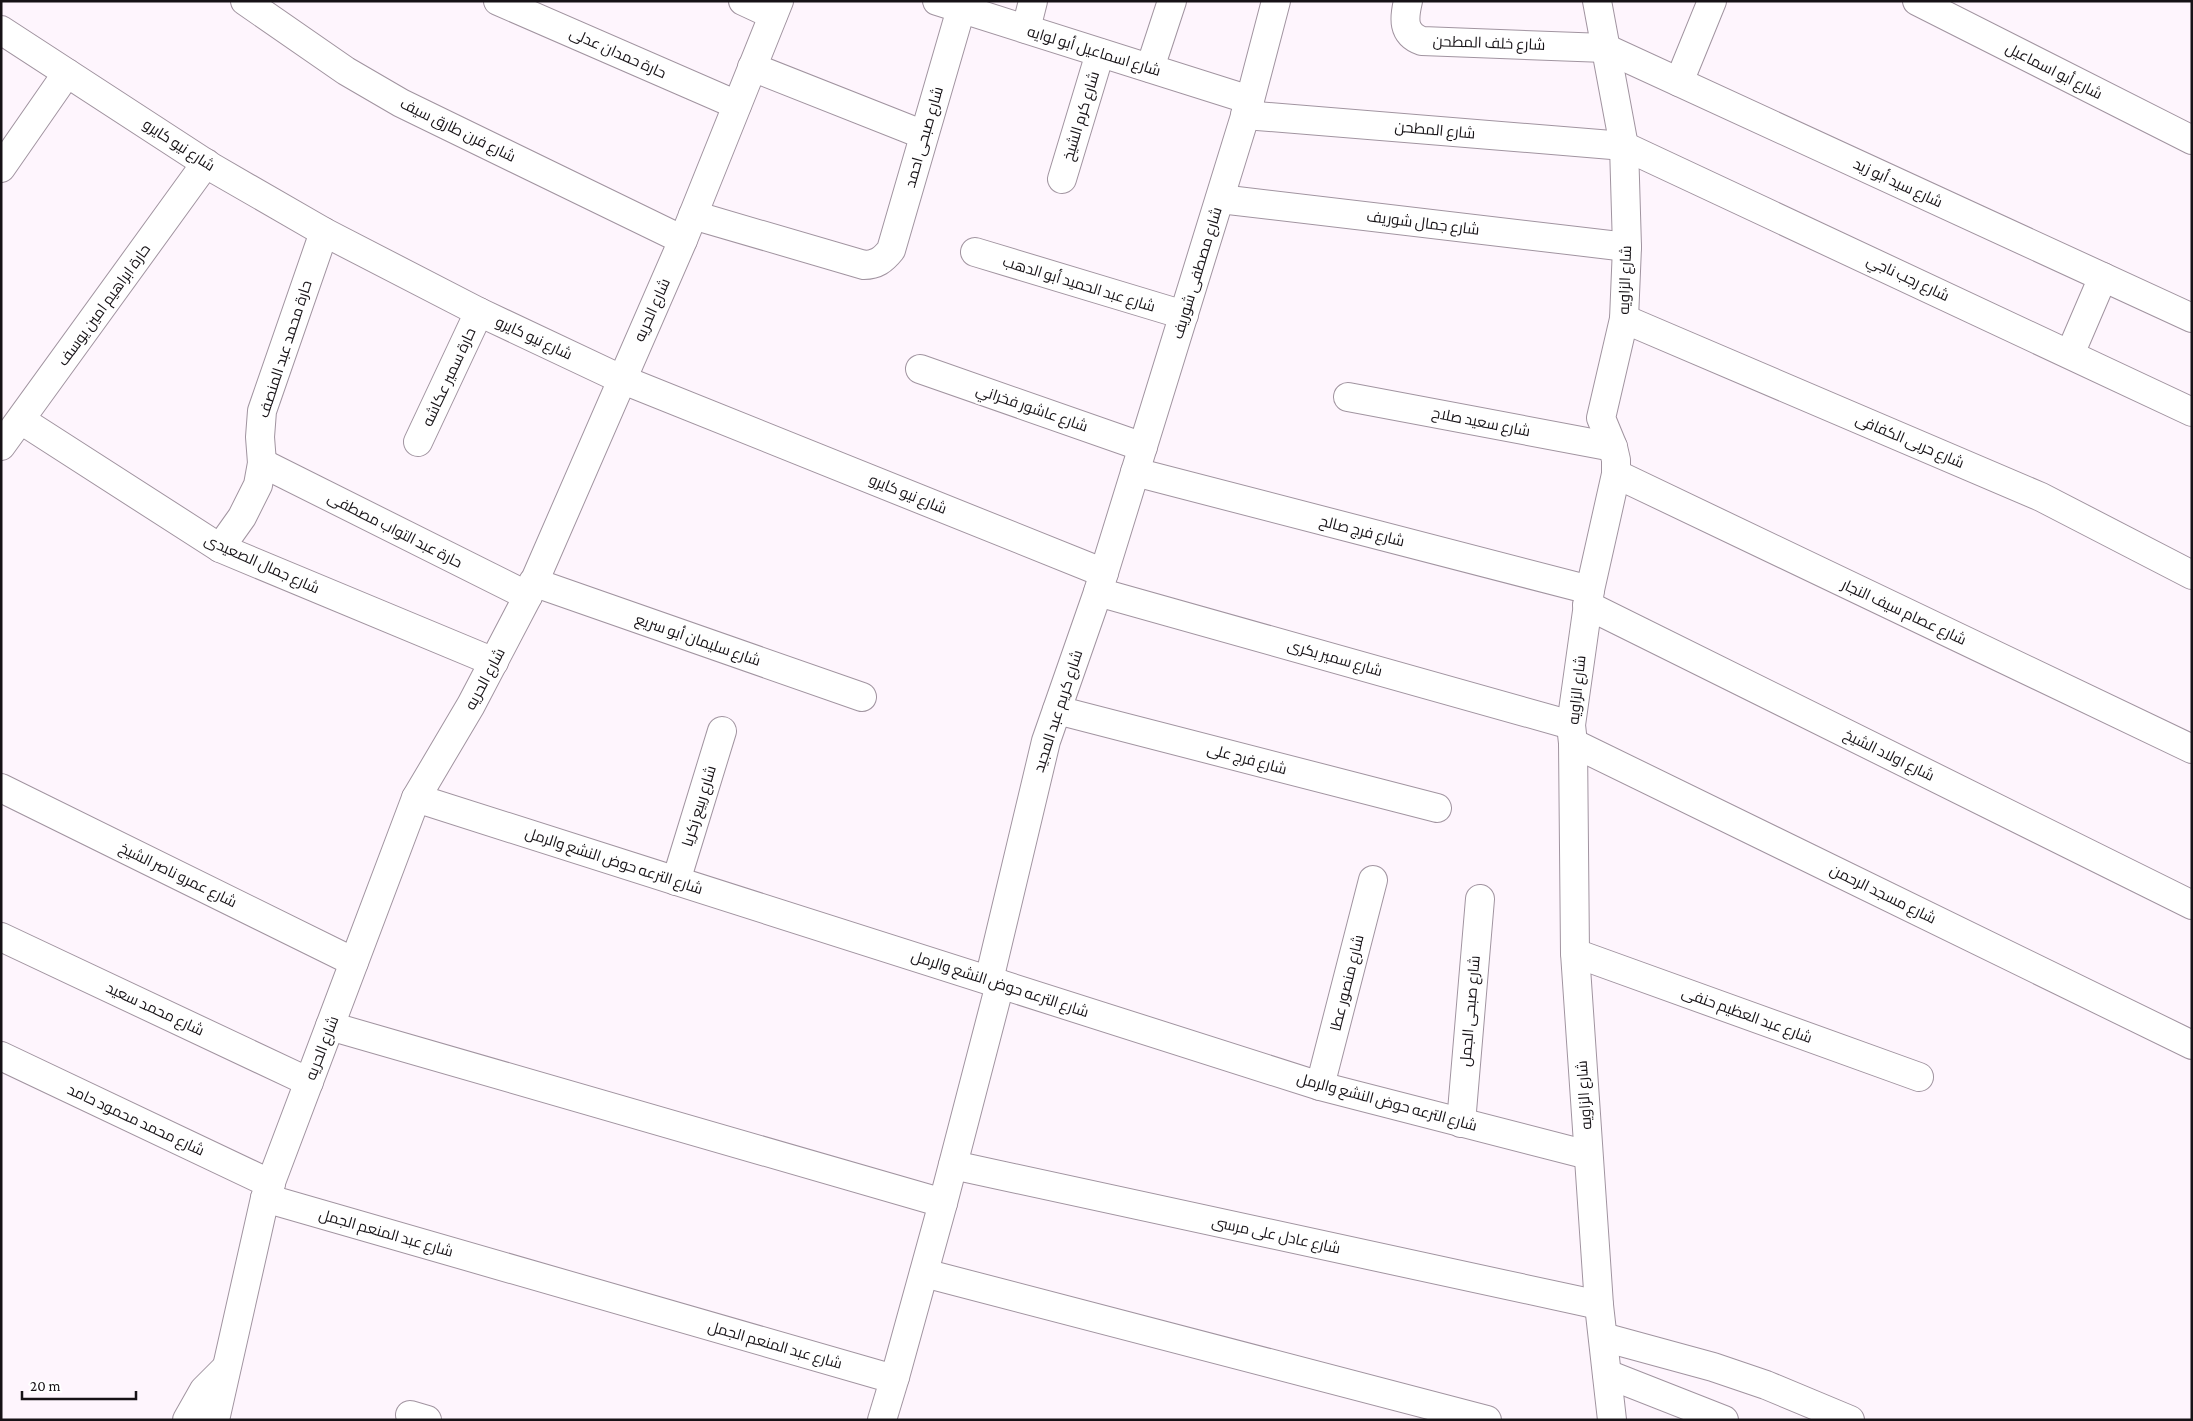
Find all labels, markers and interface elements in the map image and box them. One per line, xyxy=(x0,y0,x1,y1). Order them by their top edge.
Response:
street label: شارع اسماعيل أبو لوايه xyxy=(1025,21,1163,82)
street label: حارة حمدان عدلى xyxy=(567,25,669,83)
street label: شارع خلف المطحن xyxy=(1432,33,1545,56)
street label: شارع أبو اسماعيل xyxy=(2002,38,2106,105)
street label: شارع كرم الشيخ xyxy=(1060,69,1105,164)
street label: شارع صبحى احمد xyxy=(902,85,949,190)
street label: شارع فرن طارق سيف xyxy=(396,95,518,168)
street label: شارع نيو كايرو xyxy=(139,116,218,177)
street label: شارع المطحن xyxy=(1394,119,1476,144)
street label: شارع سيد أبو زيد xyxy=(1850,154,1946,213)
street label: شارع مصطفى شوريف xyxy=(1169,205,1228,342)
street label: شارع جمال شوريف xyxy=(1365,208,1480,241)
street label: حارة ابراهيم امين يوسف xyxy=(55,241,155,370)
street label: شارع الزاويه xyxy=(1616,245,1637,315)
street label: شارع عبد الحميد أبو الدهب xyxy=(1000,251,1158,318)
street label: شارع رجب ناجي xyxy=(1862,252,1952,308)
street label: شارع الحريه xyxy=(631,276,676,345)
street label: حارة محمد عبد المنصف xyxy=(255,278,316,420)
street label: شارع نيو كايرو xyxy=(492,313,575,365)
street label: حارة سمير عكاشه xyxy=(419,325,480,429)
street label: شارع عاشور فخراني xyxy=(973,381,1090,438)
street label: شارع سعيد صلاح xyxy=(1430,405,1532,442)
street label: شارع حربى الكفافى xyxy=(1852,411,1967,474)
street label: شارع نيو كايرو xyxy=(866,471,949,520)
street label: حارة عبد التواب مصطفى xyxy=(324,489,465,573)
street label: شارع فرج صالح xyxy=(1317,513,1406,552)
street label: شارع جمال الصعيدى xyxy=(201,531,322,599)
street label: شارع عصام سيف النجار xyxy=(1837,576,1969,651)
street label: شارع سليمان أبو سريع xyxy=(632,609,763,672)
street label: شارع سمير بكرى xyxy=(1285,637,1384,682)
street label: شارع الحريه xyxy=(462,645,511,714)
street label: شارع كريم عبد المجيد xyxy=(1031,648,1088,775)
street label: شارع الزاويه xyxy=(1565,655,1592,726)
street label: شارع اولاد الشيخ xyxy=(1840,726,1937,787)
street label: شارع فرج على xyxy=(1205,741,1289,780)
street label: شارع ربيع زكريا xyxy=(679,764,722,849)
street label: شارع الترعه حوض النشع والرمل xyxy=(522,825,705,900)
street label: شارع عمرو ناصر الشيخ xyxy=(115,840,239,913)
street label: شارع مسجد الرحمن xyxy=(1826,861,1939,929)
street label: شارع منصور عطا xyxy=(1327,933,1370,1034)
street label: شارع الترعه حوض النشع والرمل xyxy=(908,948,1091,1023)
street label: شارع صبحى الجمل xyxy=(1457,955,1486,1068)
street label: شارع محمد سعيد xyxy=(102,979,206,1041)
street label: شارع عبد العظيم حنفى xyxy=(1679,984,1814,1049)
street label: شارع الحريه xyxy=(302,1014,344,1083)
street label: شارع الزاويه xyxy=(1574,1060,1597,1130)
street label: شارع الترعه حوض النشع والرمل xyxy=(1294,1070,1479,1137)
street label: شارع محمد محمود حامد xyxy=(64,1081,207,1162)
street label: شارع عبد المنعم الجمل xyxy=(316,1206,455,1263)
street label: شارع عادل على مرسى xyxy=(1210,1214,1342,1259)
street label: شارع عبد المنعم الجمل xyxy=(705,1318,844,1375)
scale bar xyxy=(22,1368,136,1400)
text: 20 m xyxy=(30,1378,61,1394)

